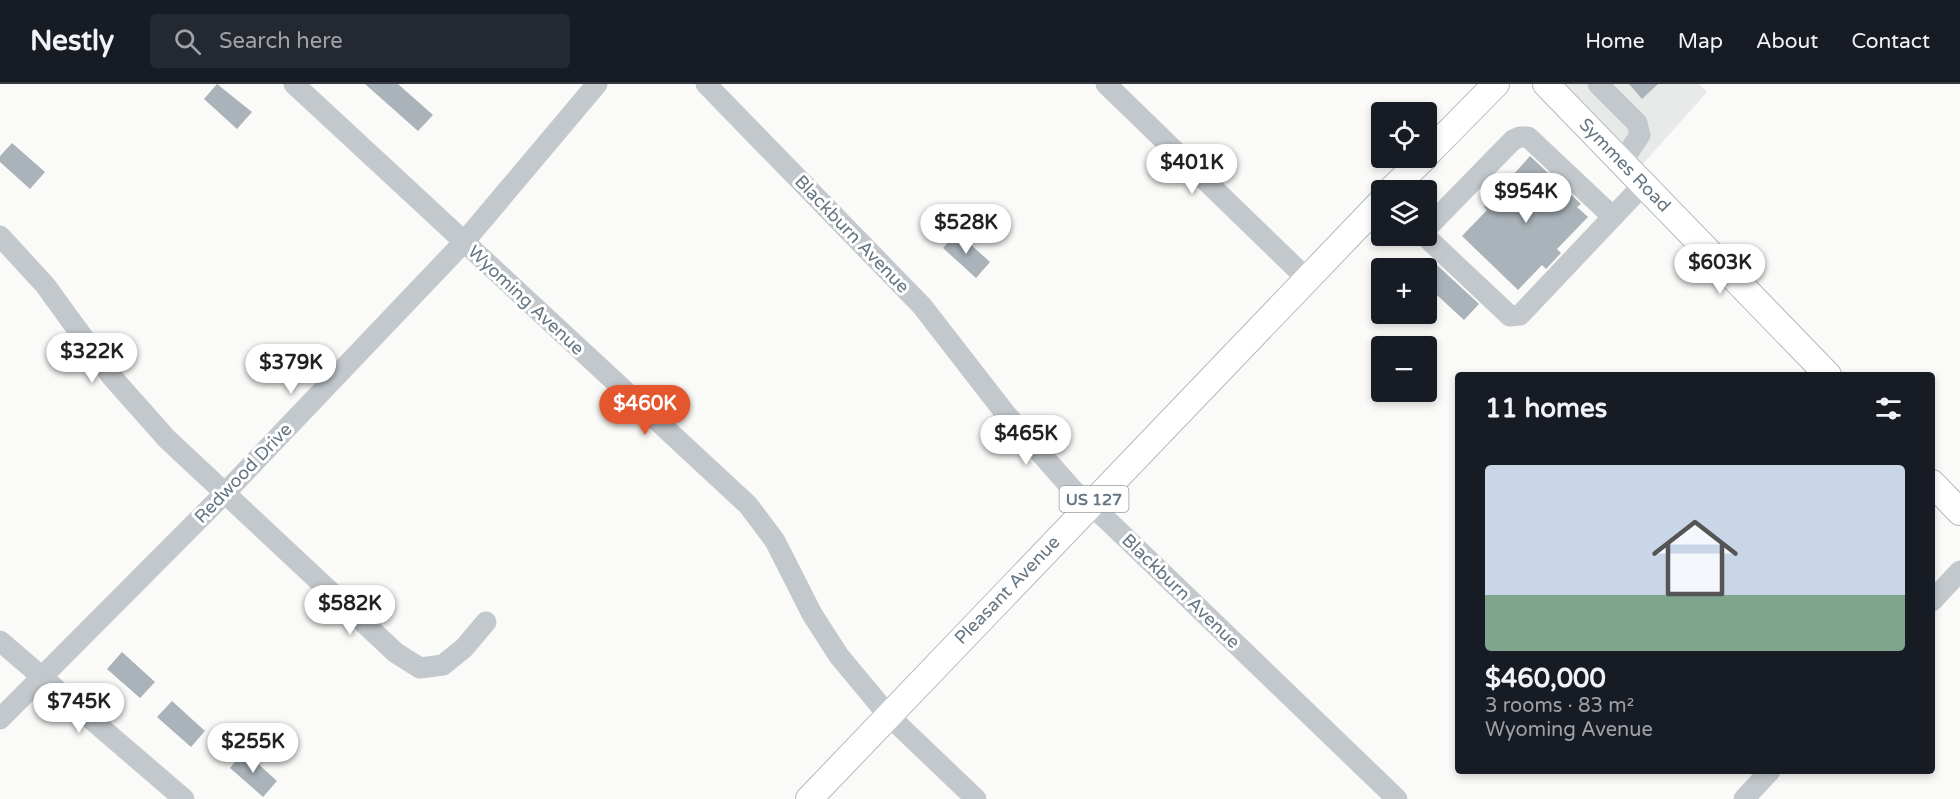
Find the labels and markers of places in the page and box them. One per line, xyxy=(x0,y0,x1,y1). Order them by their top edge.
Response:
pin: $401K xyxy=(1150,144,1234,195)
pin: $954K xyxy=(1484,173,1568,224)
pin: $528K xyxy=(924,204,1008,255)
pin: $603K xyxy=(1678,244,1762,295)
pin: $322K xyxy=(50,333,134,384)
pin: $379K xyxy=(249,344,333,395)
pin: $460K xyxy=(603,385,687,436)
pin: $465K xyxy=(984,415,1068,466)
pin: $582K xyxy=(308,585,392,636)
pin: $745K xyxy=(37,683,121,734)
pin: $255K xyxy=(211,723,295,774)

